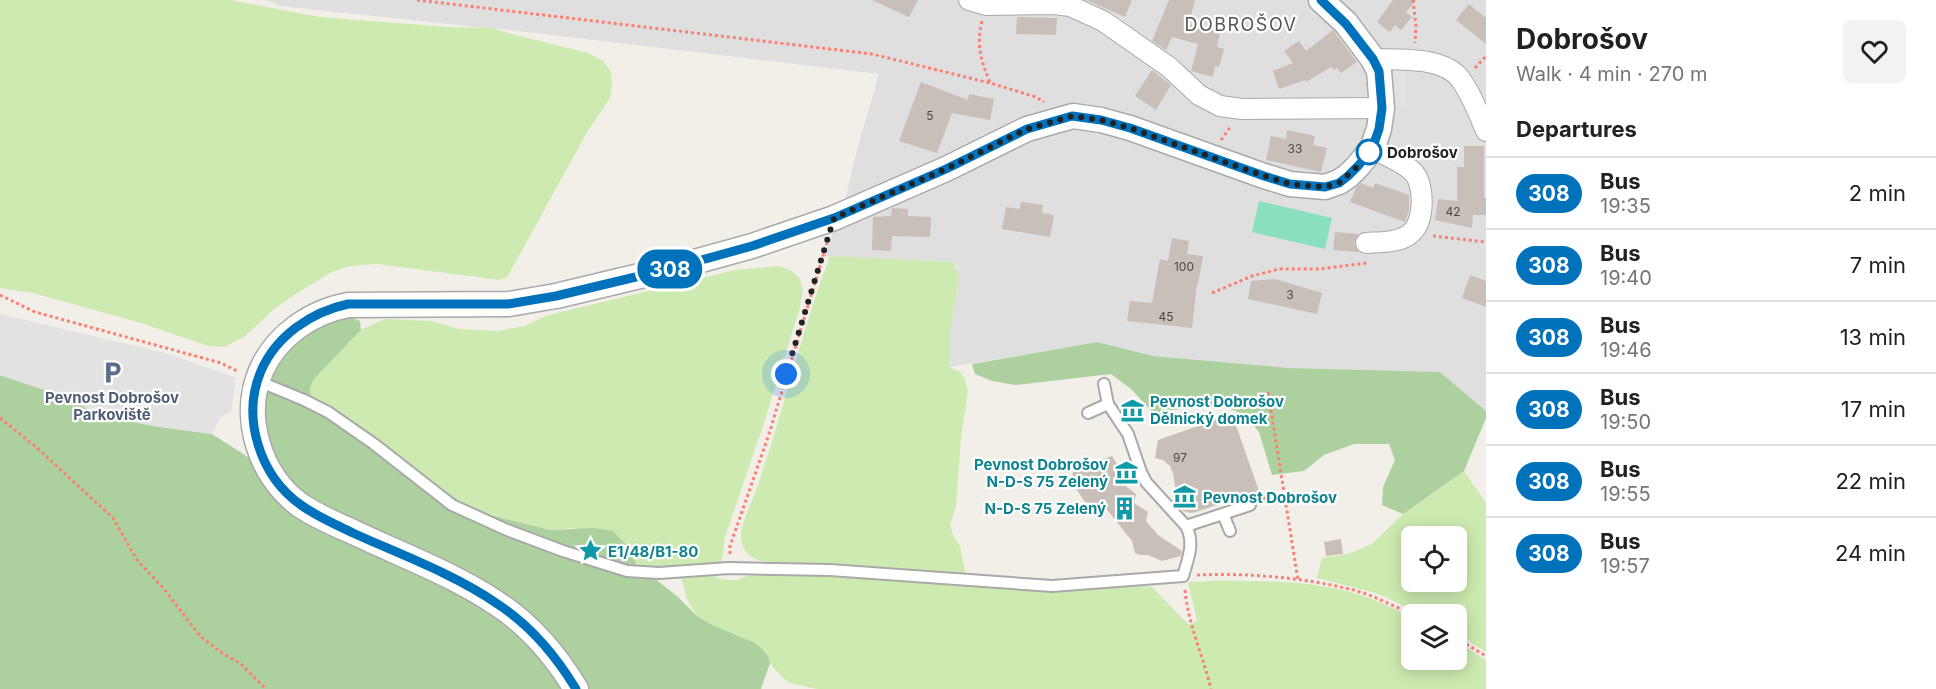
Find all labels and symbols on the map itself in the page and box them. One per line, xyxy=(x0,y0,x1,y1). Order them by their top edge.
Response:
district label: DOBROŠOV xyxy=(1184,13,1298,35)
house number: 5 xyxy=(926,108,934,123)
marker: Dobrošov xyxy=(1356,139,1382,165)
house number: 33 xyxy=(1288,141,1302,156)
place label: Dobrošov xyxy=(1387,143,1458,162)
house number: 42 xyxy=(1445,204,1461,219)
line badge: 308 xyxy=(636,250,704,288)
house number: 100 xyxy=(1174,259,1194,274)
house number: 3 xyxy=(1286,287,1294,302)
house number: 45 xyxy=(1158,309,1174,324)
your location xyxy=(771,359,801,389)
parking icon: Pevnost Dobrošov Parkoviště xyxy=(99,360,125,386)
place label: Pevnost Dobrošov Parkoviště xyxy=(45,388,179,424)
place label: Pevnost Dobrošov Dělnický domek xyxy=(1150,392,1284,428)
museum icon: Pevnost Dobrošov Dělnický domek xyxy=(1119,397,1145,423)
house number: 97 xyxy=(1173,450,1187,465)
place label: Pevnost Dobrošov N-D-S 75 Zelený xyxy=(974,455,1108,491)
museum icon: Pevnost Dobrošov N-D-S 75 Zelený xyxy=(1113,460,1139,486)
museum icon: Pevnost Dobrošov xyxy=(1172,484,1198,510)
place label: Pevnost Dobrošov xyxy=(1203,488,1337,507)
building icon: N-D-S 75 Zelený xyxy=(1111,495,1137,521)
place label: N-D-S 75 Zelený xyxy=(985,499,1106,518)
place icon: E1/48/B1-80 xyxy=(577,538,603,564)
place label: E1/48/B1-80 xyxy=(608,542,698,561)

